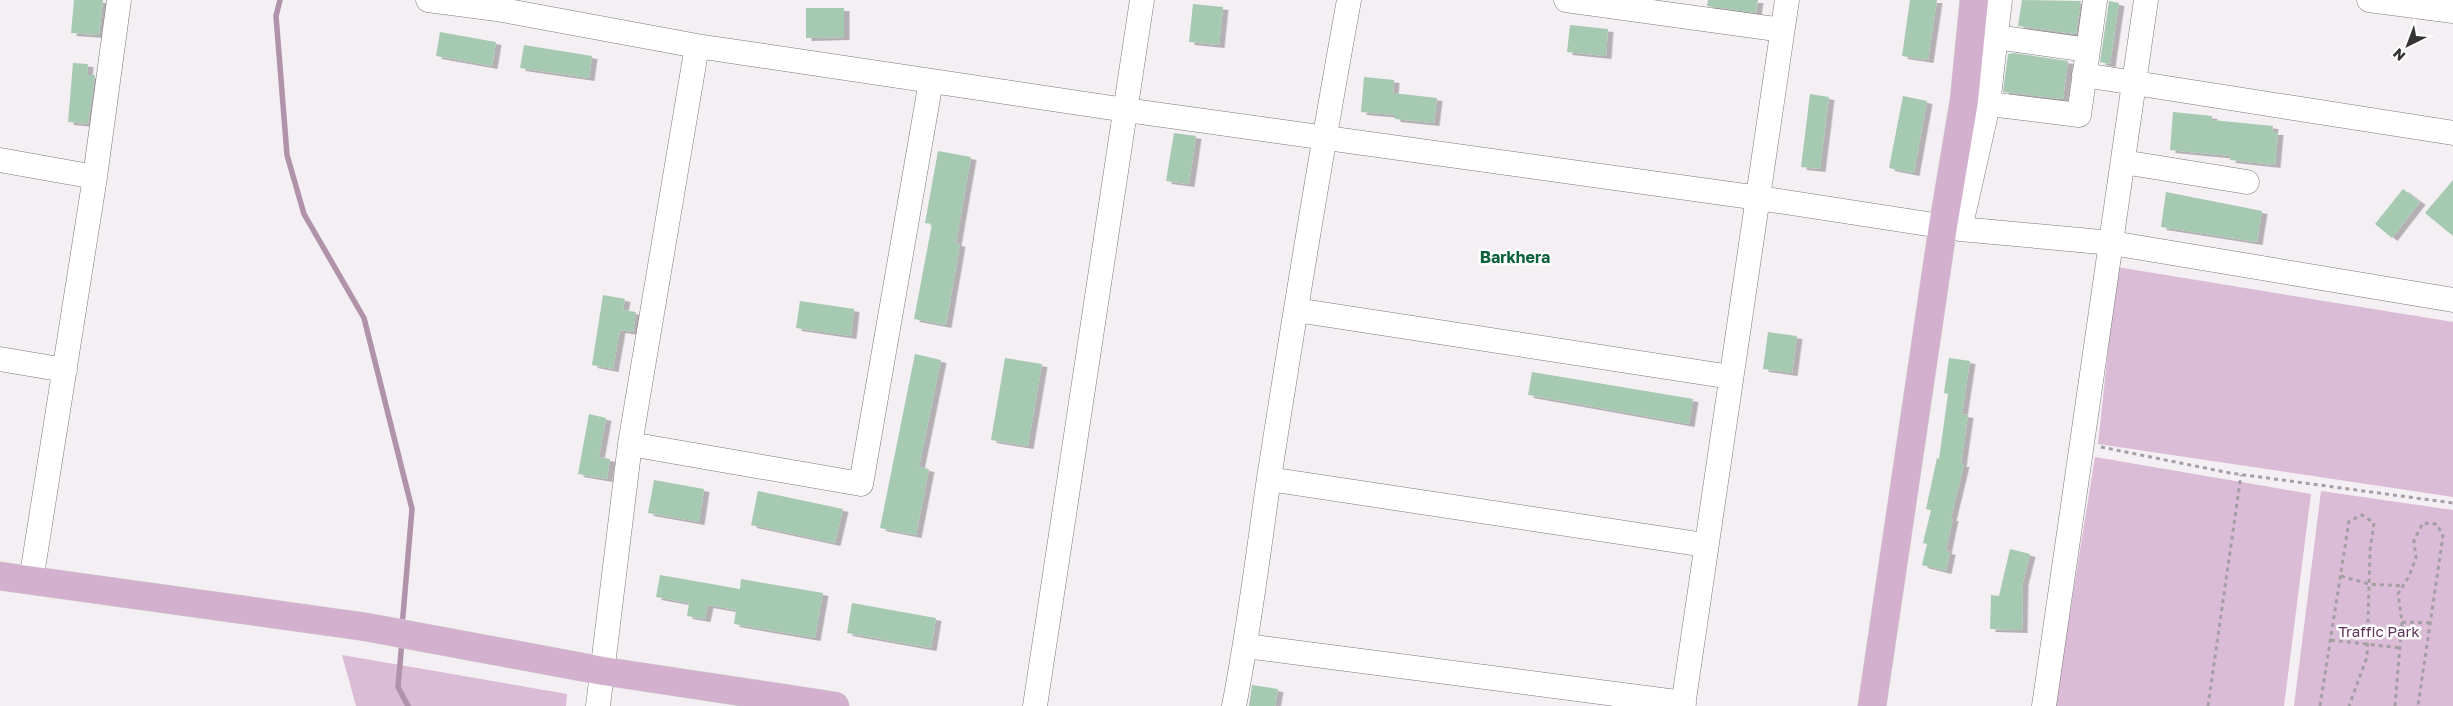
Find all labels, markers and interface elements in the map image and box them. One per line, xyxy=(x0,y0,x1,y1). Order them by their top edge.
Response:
north arrow xyxy=(2383,20,2433,70)
text: N xyxy=(2389,45,2409,65)
district label: Barkhera xyxy=(1480,247,1550,267)
park label: Traffic Park xyxy=(2338,622,2420,640)

